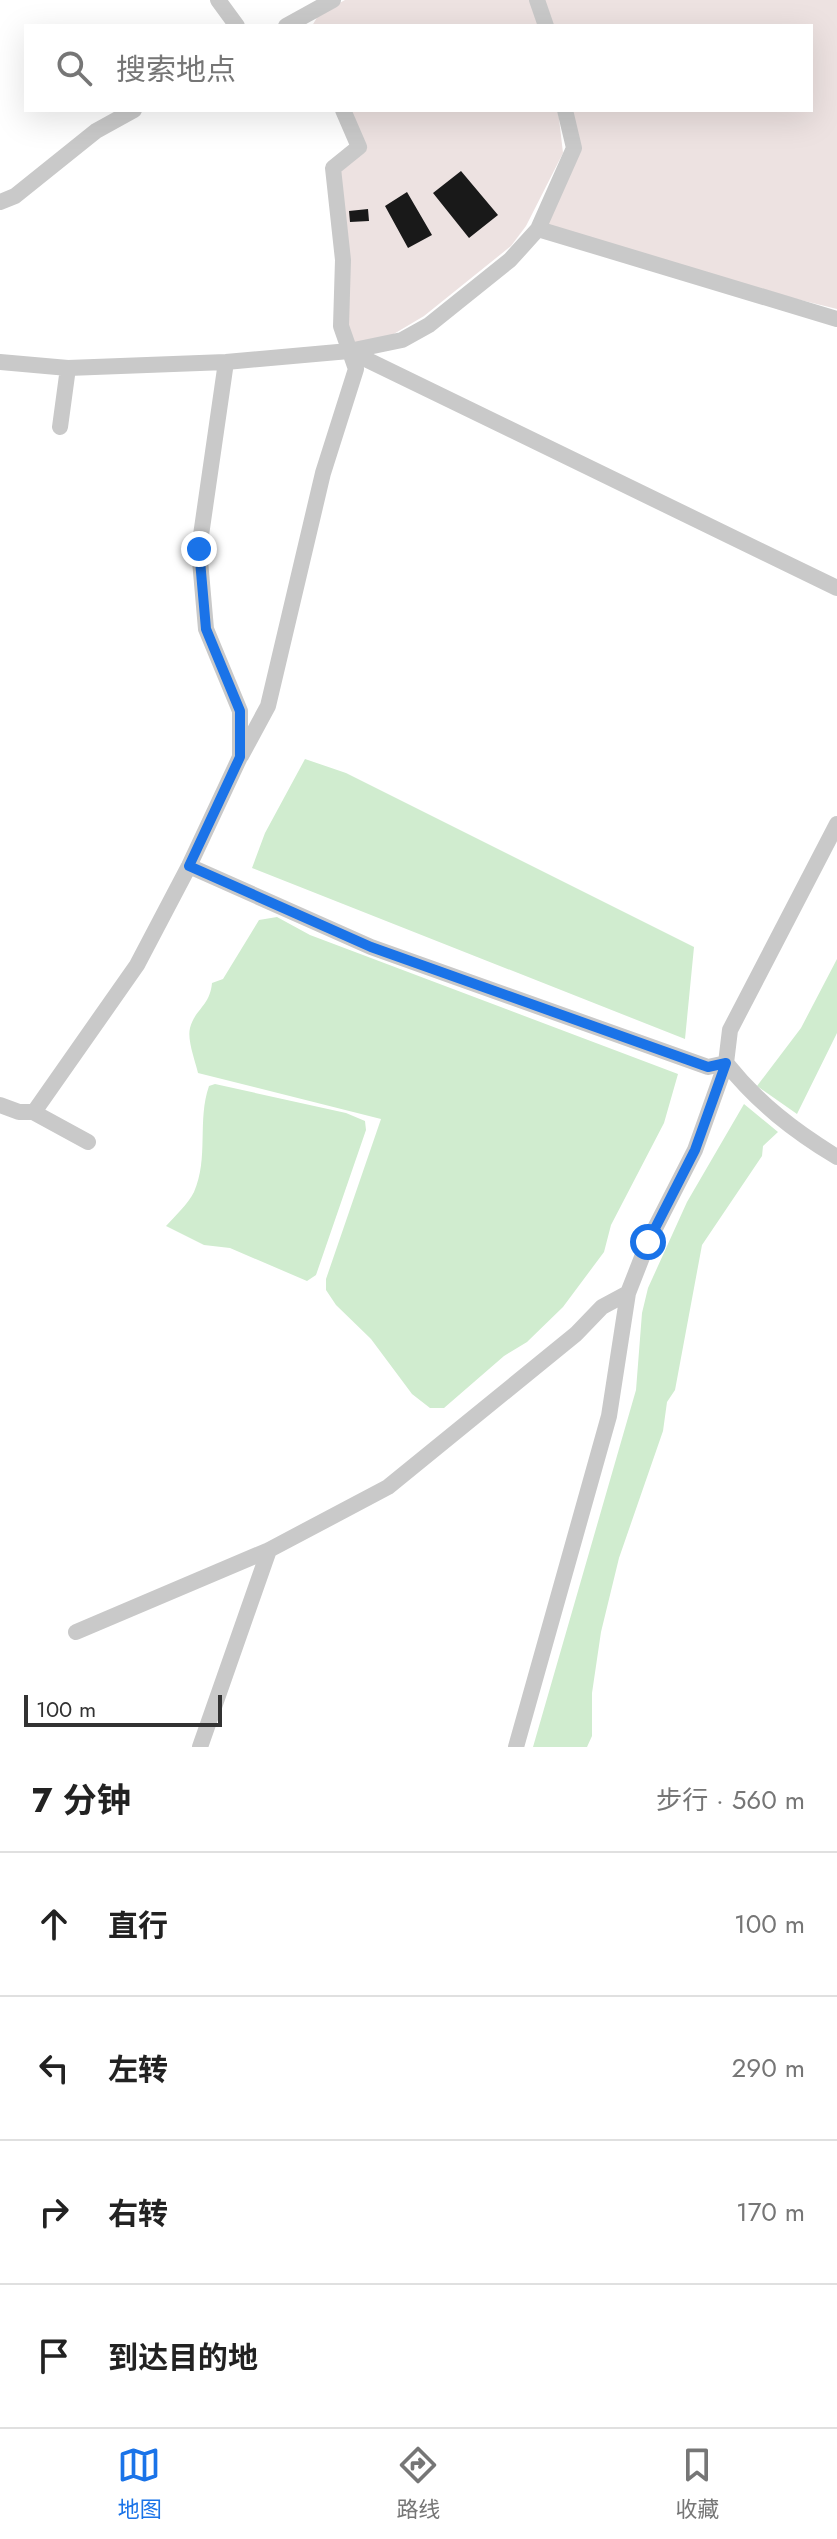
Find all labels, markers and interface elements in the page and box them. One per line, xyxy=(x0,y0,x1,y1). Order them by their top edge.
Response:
search box xyxy=(24,24,813,112)
icon: search xyxy=(52,46,96,90)
text: 搜索地点 xyxy=(116,48,236,91)
route end xyxy=(181,531,217,567)
route start xyxy=(630,1224,666,1260)
scale bar xyxy=(24,1691,222,1727)
text: 100 m xyxy=(36,1693,96,1725)
text: 7 分钟 xyxy=(32,1776,131,1825)
text: 步行 · 560 m xyxy=(656,1781,805,1819)
icon: ahead xyxy=(32,1902,76,1946)
text: 直行 xyxy=(108,1904,168,1947)
text: 100 m xyxy=(734,1905,805,1943)
icon: left xyxy=(32,2046,76,2090)
text: 左转 xyxy=(108,2048,168,2091)
text: 290 m xyxy=(732,2049,805,2087)
icon: right xyxy=(32,2190,76,2234)
text: 右转 xyxy=(108,2192,168,2235)
text: 170 m xyxy=(736,2193,805,2231)
icon: arrive xyxy=(32,2334,76,2378)
text: 到达目的地 xyxy=(108,2336,258,2379)
tab: 地图 xyxy=(117,2443,162,2525)
tab: 路线 xyxy=(396,2443,441,2525)
tab: 收藏 xyxy=(675,2443,720,2525)

